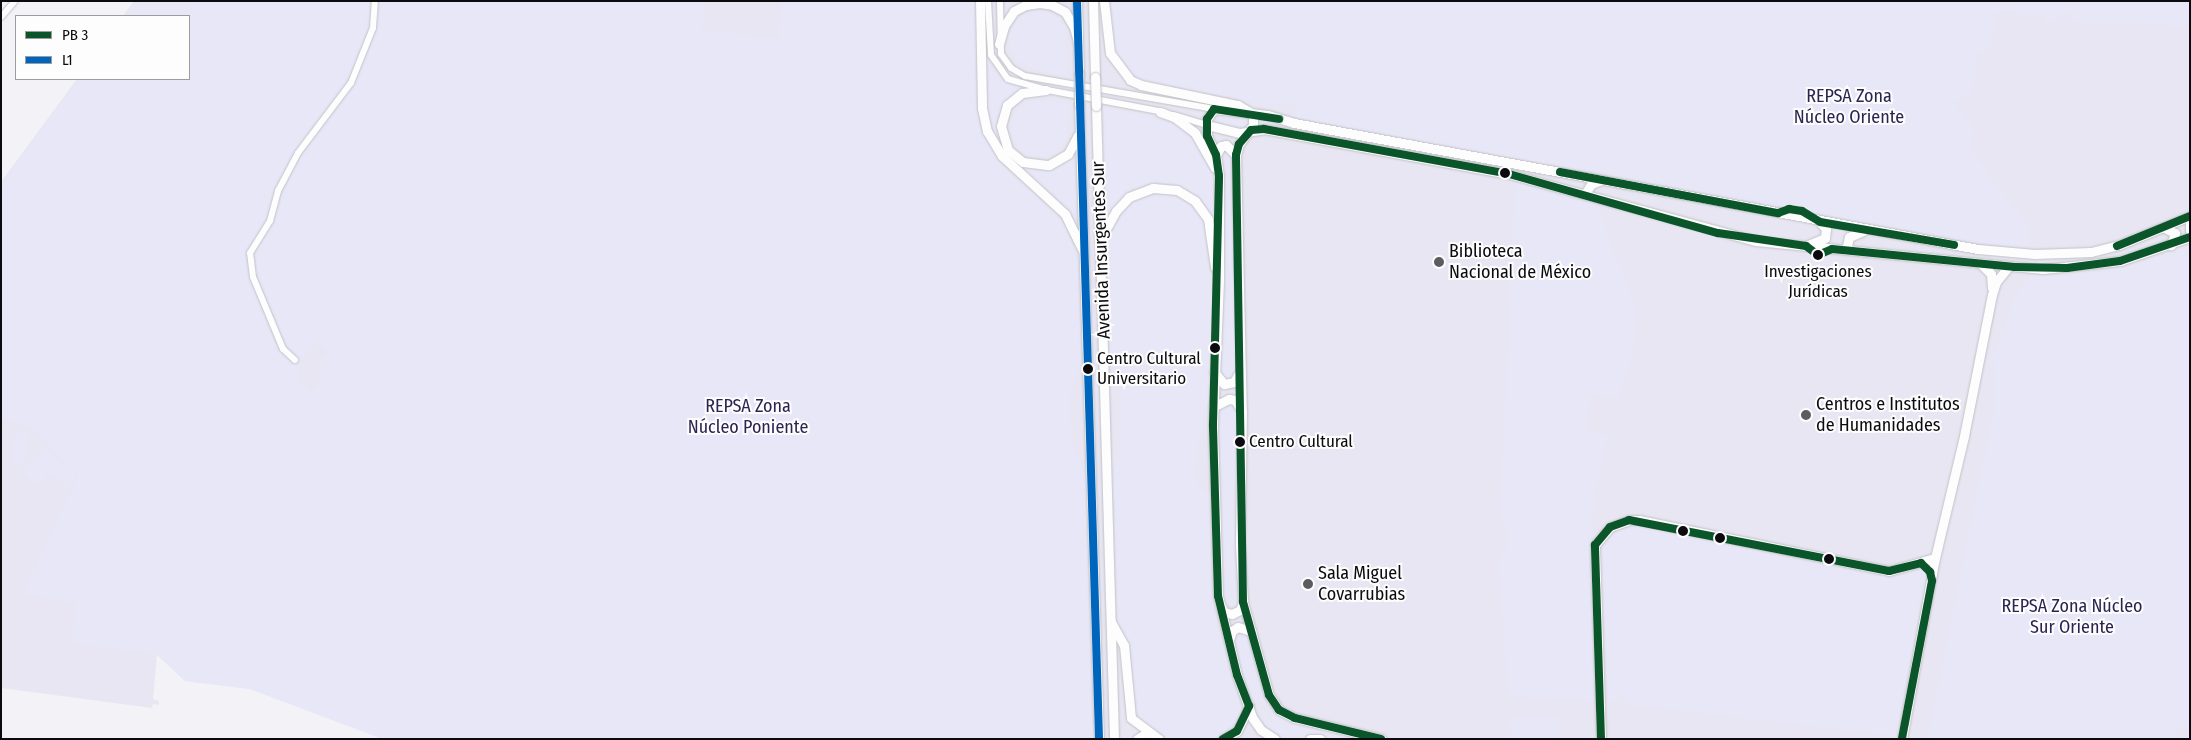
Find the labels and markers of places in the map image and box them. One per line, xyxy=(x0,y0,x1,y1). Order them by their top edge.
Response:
unlabelled marker xyxy=(1500,168,1510,178)
place label: Biblioteca Nacional de México xyxy=(1449,241,1591,284)
marker: Investigaciones Jurídicas xyxy=(1813,250,1823,260)
marker: Biblioteca Nacional de México xyxy=(1433,256,1445,268)
place label: Investigaciones Jurídicas xyxy=(1764,262,1872,302)
unlabelled marker xyxy=(1210,343,1220,353)
place label: Centro Cultural Universitario xyxy=(1097,349,1201,389)
marker: Centro Cultural Universitario xyxy=(1083,364,1093,374)
place label: Centros e Institutos de Humanidades xyxy=(1816,394,1960,436)
marker: Centros e Institutos de Humanidades xyxy=(1800,409,1812,421)
place label: Centro Cultural xyxy=(1249,432,1353,452)
marker: Centro Cultural xyxy=(1235,437,1245,447)
unlabelled marker xyxy=(1678,526,1688,536)
unlabelled marker xyxy=(1715,533,1725,543)
unlabelled marker xyxy=(1824,554,1834,564)
place label: Sala Miguel Covarrubias xyxy=(1318,563,1405,606)
marker: Sala Miguel Covarrubias xyxy=(1302,578,1314,590)

